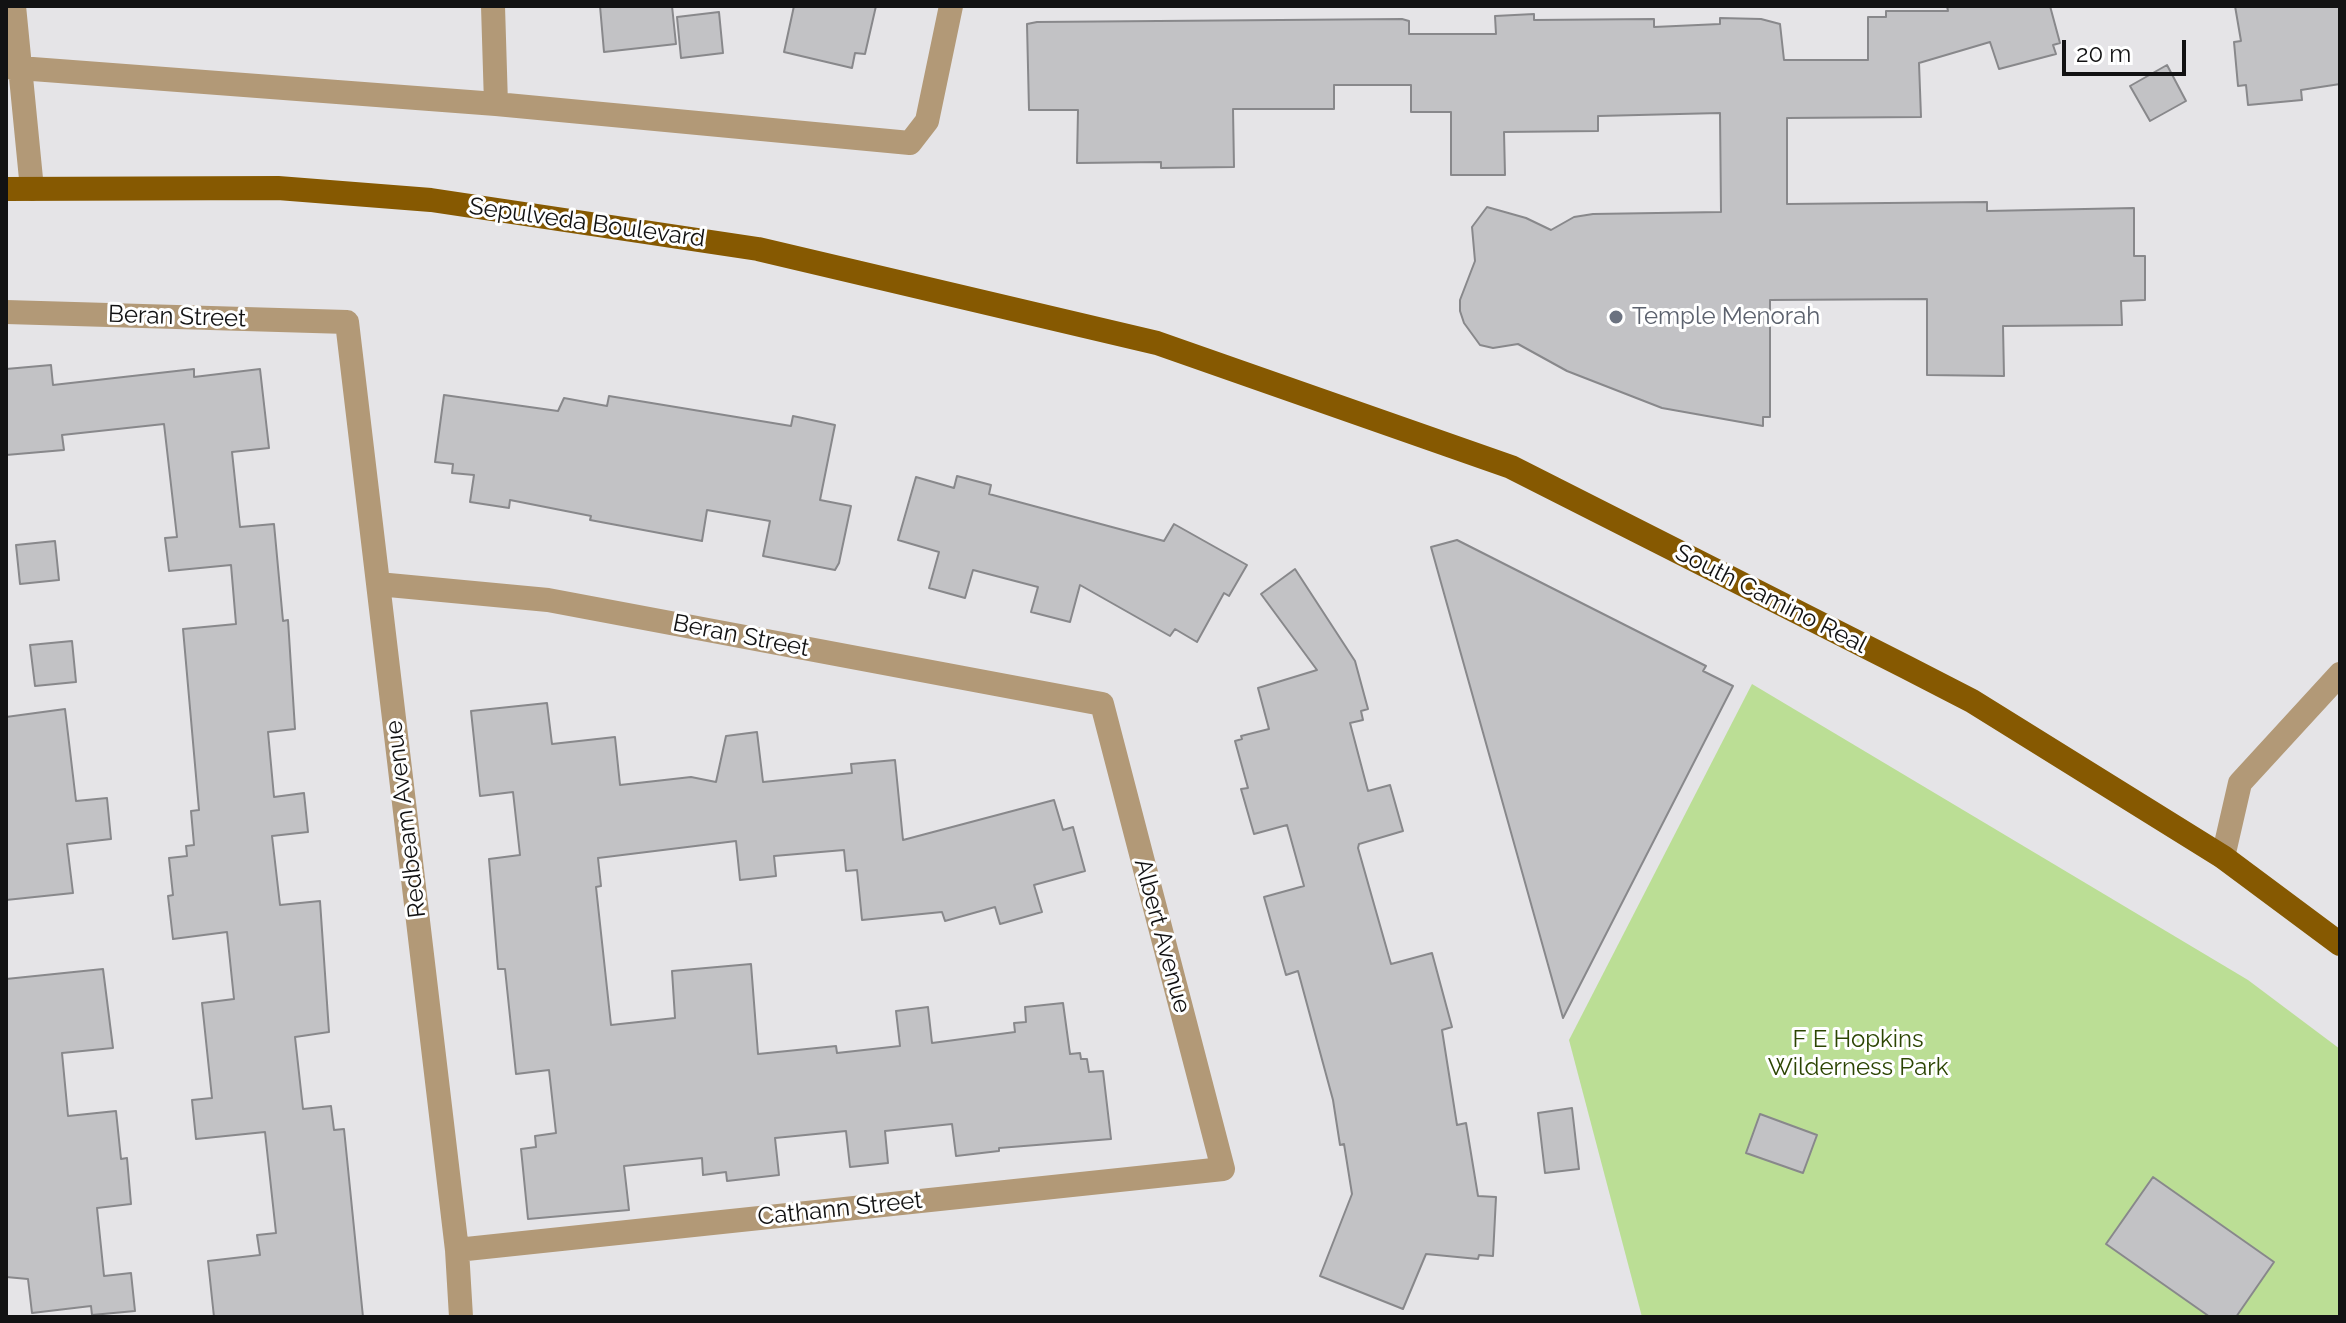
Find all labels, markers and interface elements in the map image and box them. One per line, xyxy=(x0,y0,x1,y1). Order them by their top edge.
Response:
scale bar xyxy=(2066,24,2190,74)
text: 20 m xyxy=(2076,39,2131,68)
street label: Sepulveda Boulevard xyxy=(467,192,707,254)
street label: Beran Street xyxy=(107,300,247,334)
place label: Temple Menorah xyxy=(1632,303,1820,331)
marker: Temple Menorah xyxy=(1607,308,1625,326)
street label: South Camino Real xyxy=(1670,538,1872,660)
street label: Beran Street xyxy=(670,609,812,663)
street label: Redbeam Avenue xyxy=(380,719,432,919)
street label: Albert Avenue xyxy=(1128,856,1196,1016)
park label: F E Hopkins Wilderness Park xyxy=(1768,1026,1948,1082)
street label: Cathann Street xyxy=(756,1186,924,1232)

